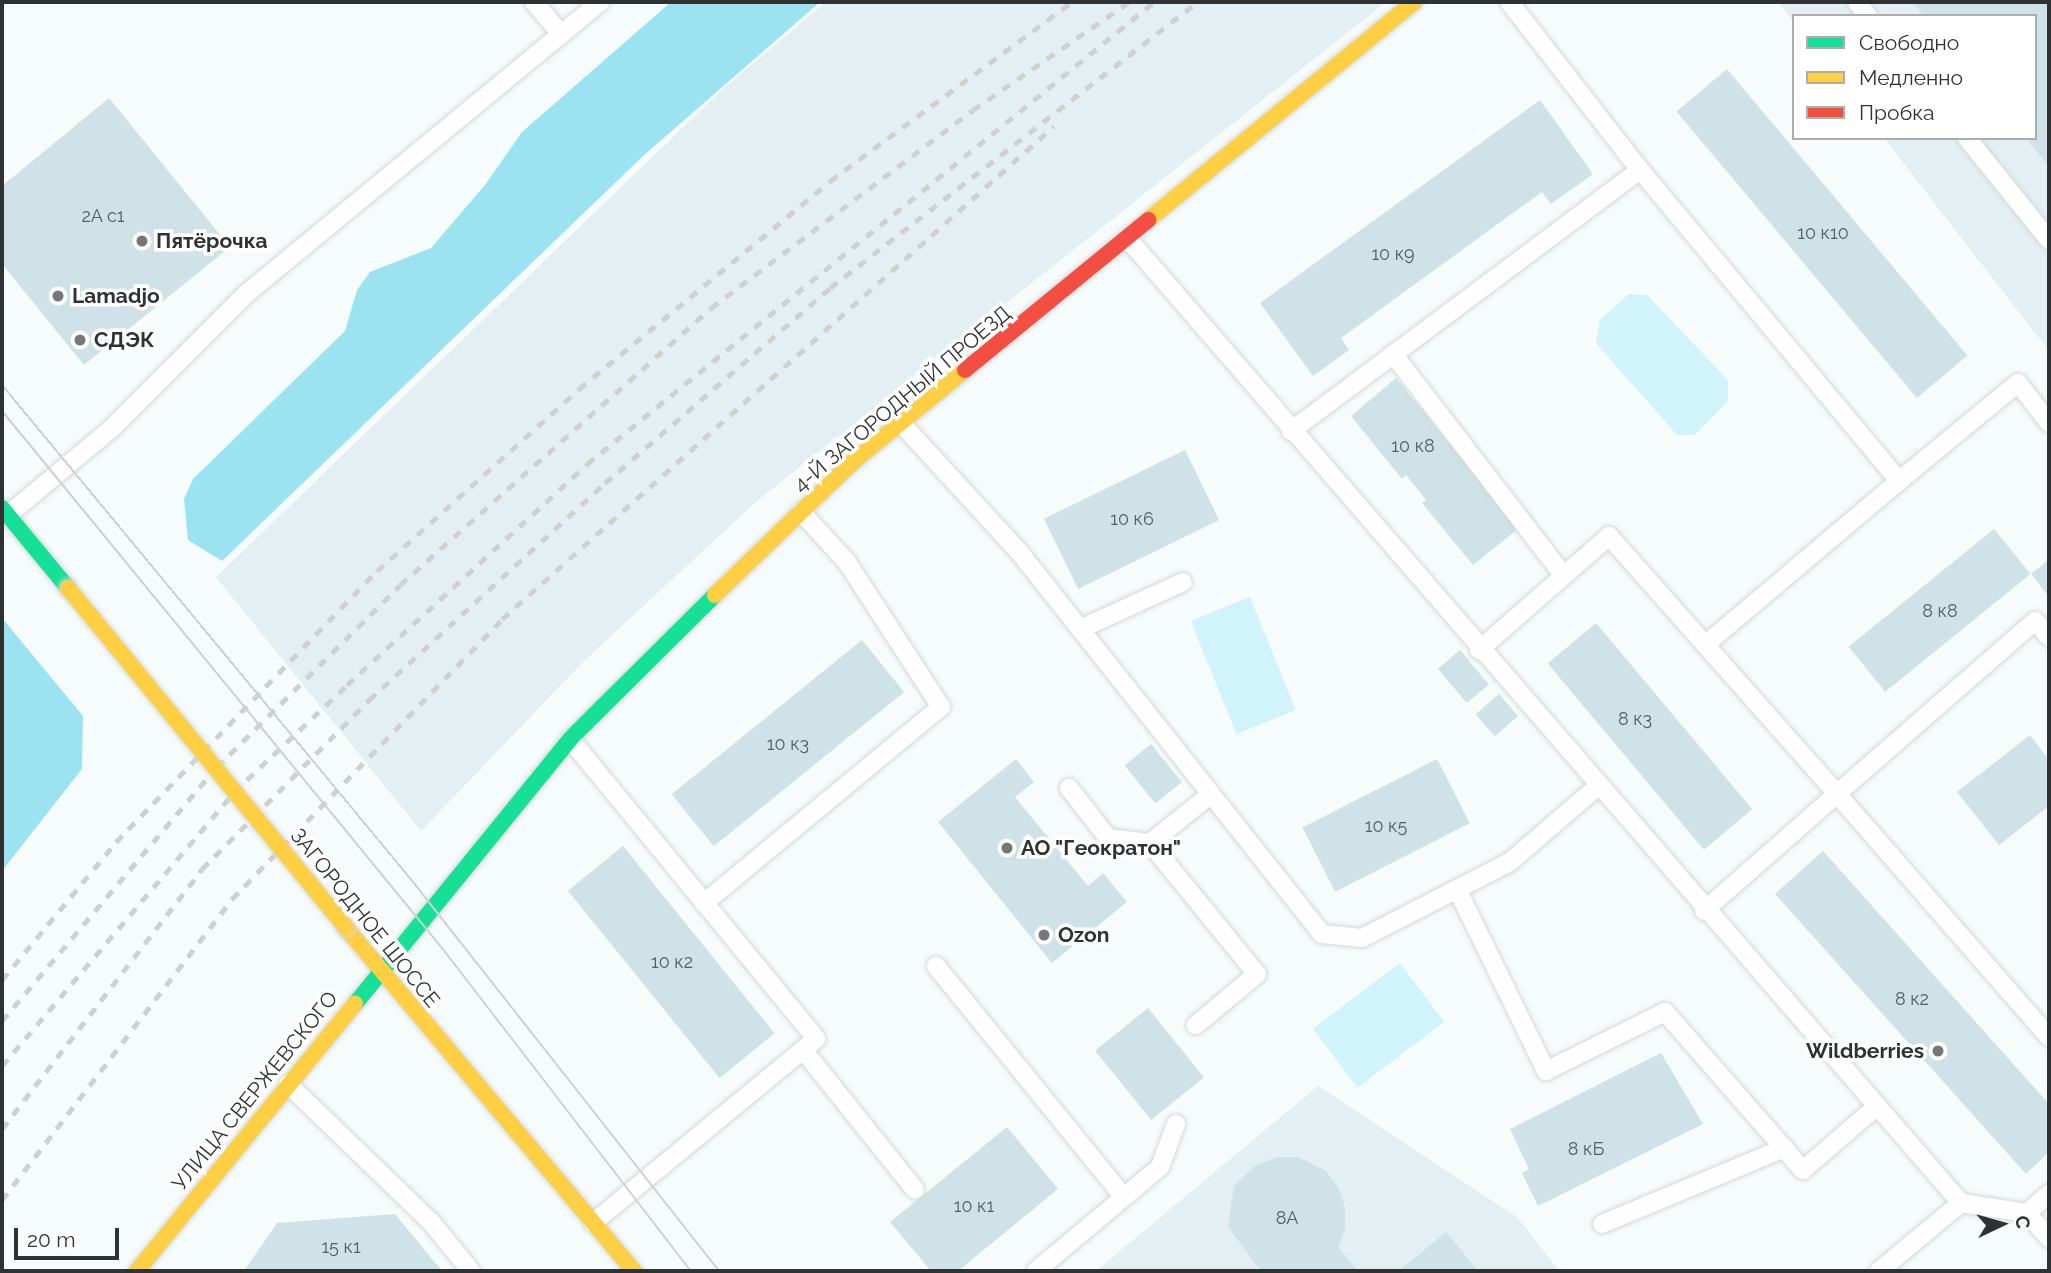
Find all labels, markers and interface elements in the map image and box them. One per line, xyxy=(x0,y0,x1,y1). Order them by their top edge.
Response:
legend xyxy=(1792,14,2037,140)
text: Свободно xyxy=(1859,30,1959,55)
text: Медленно xyxy=(1859,65,1963,90)
text: Пробка xyxy=(1859,100,1935,125)
house number: 2А с1 xyxy=(81,205,125,227)
house number: 10 к10 xyxy=(1797,222,1849,244)
place label: Пятёрочка xyxy=(156,228,268,254)
marker: Пятёрочка xyxy=(134,233,150,249)
house number: 10 к9 xyxy=(1371,243,1415,265)
place label: Lamadjo xyxy=(72,283,160,309)
marker: Lamadjo xyxy=(50,288,66,304)
street label: 4-Й ЗАГОРОДНЫЙ ПРОЕЗД xyxy=(788,301,1016,497)
place label: СДЭК xyxy=(94,327,154,353)
marker: СДЭК xyxy=(72,332,88,348)
house number: 10 к8 xyxy=(1391,435,1435,457)
house number: 10 к6 xyxy=(1110,508,1154,530)
house number: 8 к8 xyxy=(1922,600,1958,622)
house number: 8 к3 xyxy=(1618,708,1652,730)
house number: 10 к3 xyxy=(767,733,809,755)
house number: 10 к5 xyxy=(1365,815,1407,837)
street label: ЗАГОРОДНОЕ ШОССЕ xyxy=(285,823,445,1013)
place label: АО "Геократон" xyxy=(1021,835,1181,861)
marker: АО "Геократон" xyxy=(999,840,1015,856)
place label: Ozon xyxy=(1058,922,1109,948)
marker: Ozon xyxy=(1036,927,1052,943)
house number: 10 к2 xyxy=(651,951,693,973)
street label: УЛИЦА СВЕРЖЕВСКОГО xyxy=(167,986,343,1196)
house number: 8 к2 xyxy=(1895,988,1929,1010)
place label: Wildberries xyxy=(1806,1038,1924,1064)
marker: Wildberries xyxy=(1930,1043,1946,1059)
house number: 8 кБ xyxy=(1568,1138,1604,1160)
north arrow xyxy=(1967,1189,2037,1259)
house number: 10 к1 xyxy=(954,1195,994,1217)
house number: 8А xyxy=(1276,1207,1298,1229)
scale bar xyxy=(18,1214,122,1258)
text: С xyxy=(2011,1215,2034,1230)
text: 20 m xyxy=(27,1227,75,1252)
house number: 15 к1 xyxy=(321,1236,361,1258)

